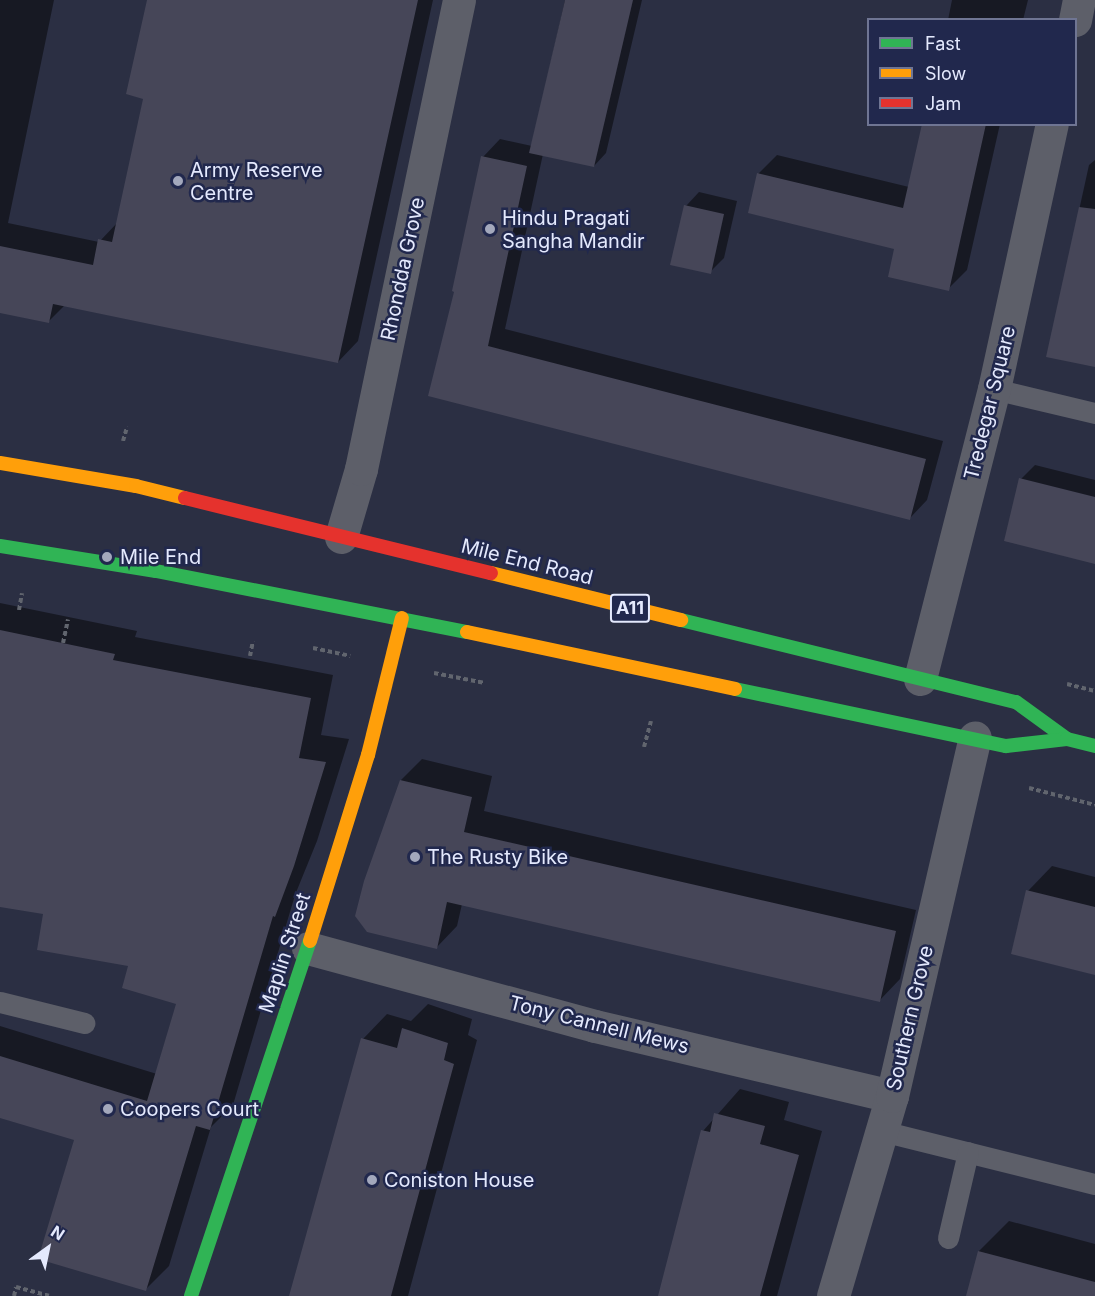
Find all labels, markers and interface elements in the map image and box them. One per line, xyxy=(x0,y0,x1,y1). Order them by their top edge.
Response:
legend xyxy=(867,18,1077,126)
text: Fast xyxy=(925,33,961,54)
text: Slow xyxy=(925,63,966,84)
text: Jam xyxy=(925,93,961,114)
place label: Army Reserve Centre xyxy=(190,158,323,205)
marker: Army Reserve Centre xyxy=(171,174,185,188)
street label: Rhondda Grove xyxy=(376,195,430,343)
place label: Hindu Pragati Sangha Mandir xyxy=(502,206,645,253)
marker: Hindu Pragati Sangha Mandir xyxy=(483,222,497,236)
street label: Tredegar Square xyxy=(959,323,1021,483)
street label: Mile End Road xyxy=(459,534,595,590)
place label: Mile End xyxy=(120,545,201,569)
marker: Mile End xyxy=(98,548,116,566)
road number: A11 xyxy=(609,593,651,623)
place label: The Rusty Bike xyxy=(427,845,568,869)
marker: The Rusty Bike xyxy=(408,850,422,864)
street label: Maplin Street xyxy=(254,890,316,1016)
street label: Southern Grove xyxy=(882,943,938,1093)
street label: Tony Cannell Mews xyxy=(507,991,691,1059)
place label: Coopers Court xyxy=(120,1097,259,1121)
marker: Coopers Court xyxy=(101,1102,115,1116)
place label: Coniston House xyxy=(384,1168,534,1192)
marker: Coniston House xyxy=(365,1173,379,1187)
north arrow xyxy=(18,1218,78,1278)
text: N xyxy=(47,1221,68,1245)

